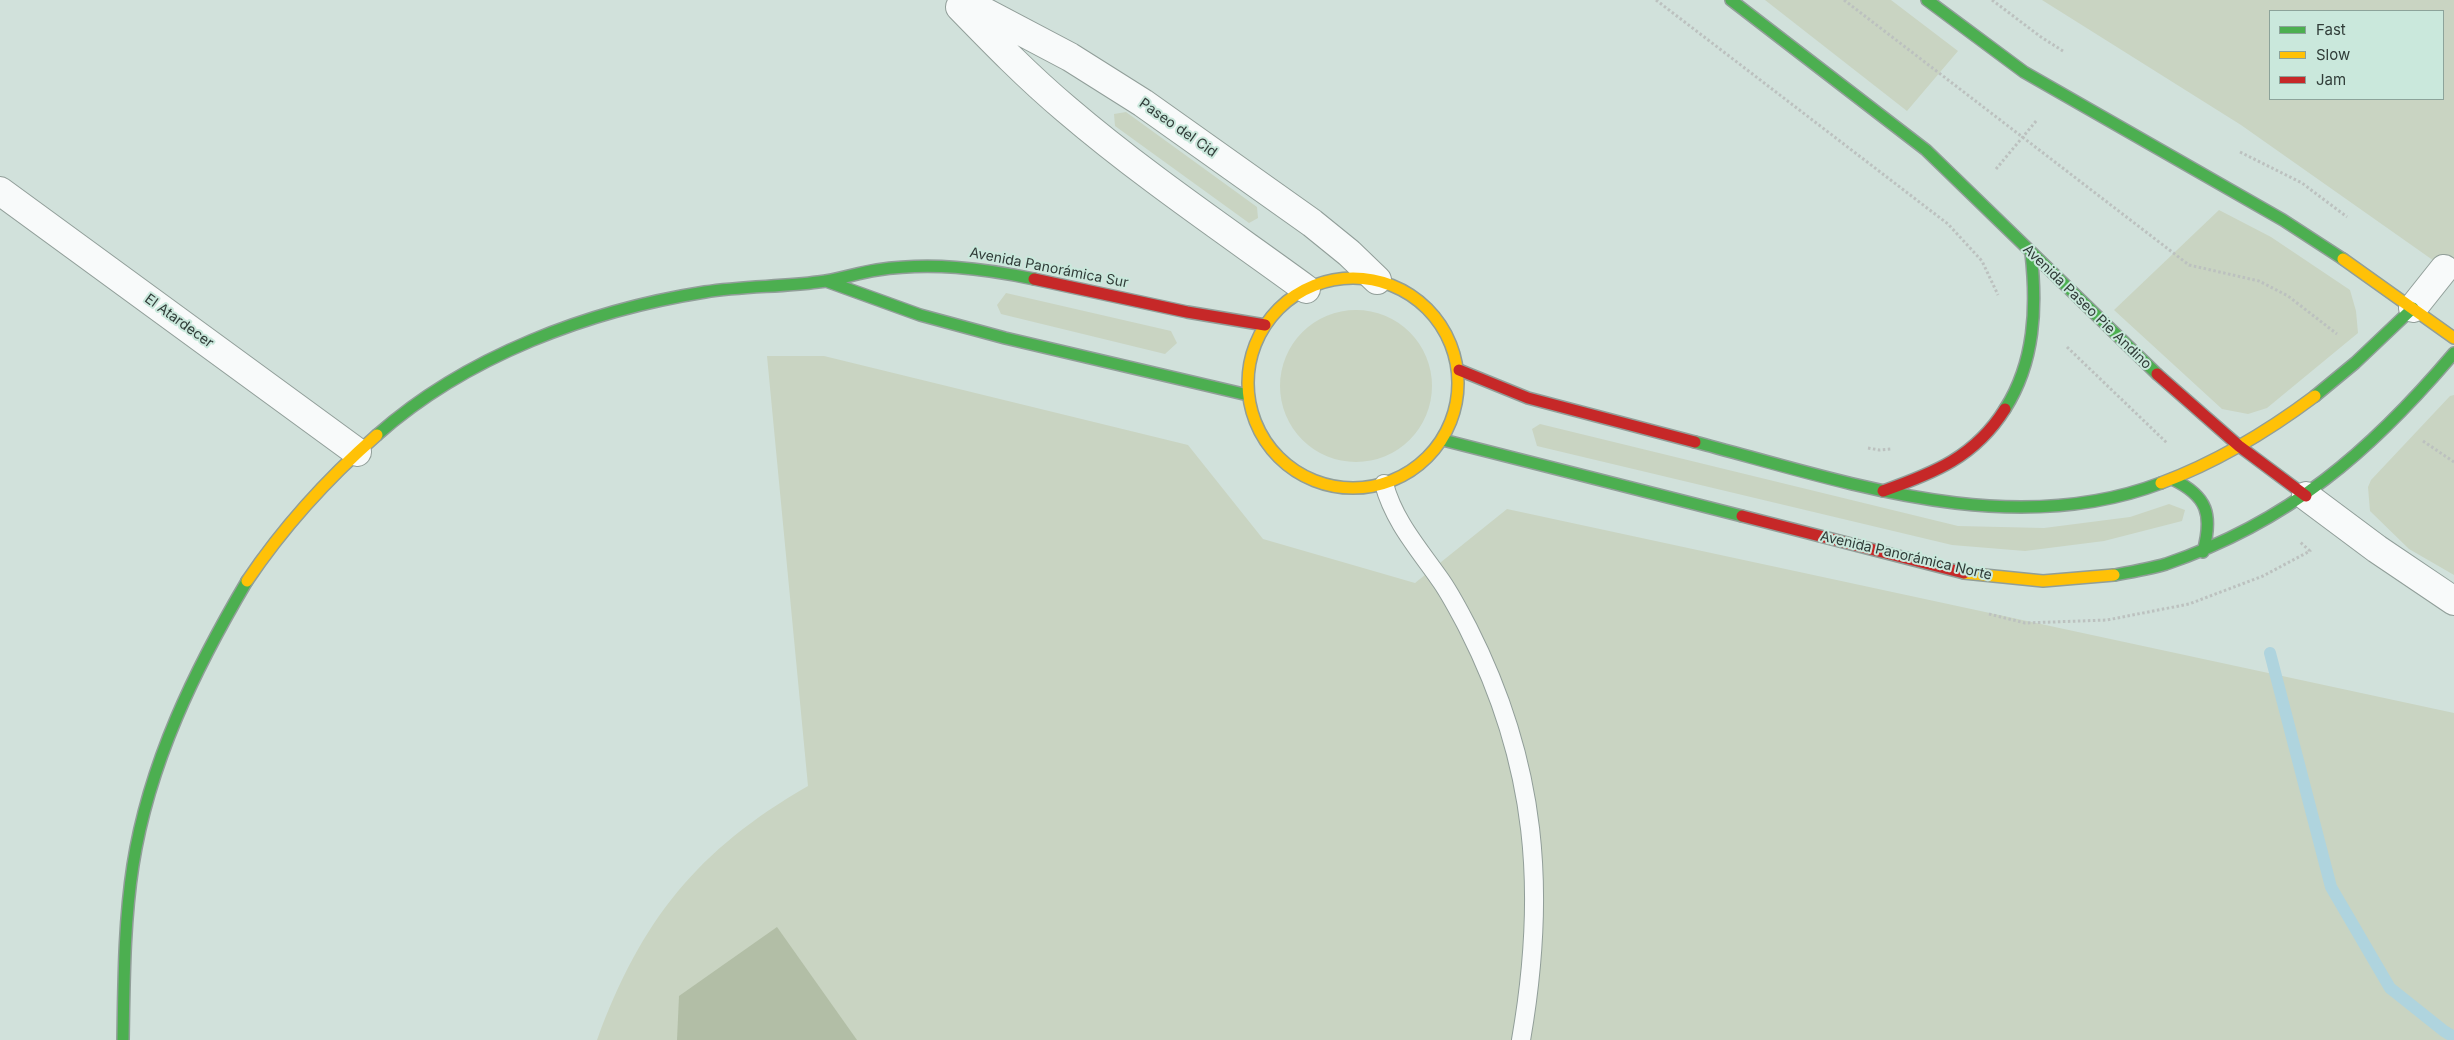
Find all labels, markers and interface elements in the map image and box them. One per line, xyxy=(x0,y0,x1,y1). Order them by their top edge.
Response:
legend xyxy=(2269,10,2444,100)
text: Fast xyxy=(2316,20,2346,39)
text: Slow xyxy=(2316,45,2350,64)
text: Jam xyxy=(2316,70,2346,89)
street label: Paseo del Cid xyxy=(1136,95,1220,161)
street label: Avenida Paseo Pie Andino xyxy=(2019,241,2155,373)
street label: Avenida Panorámica Sur xyxy=(968,244,1130,292)
street label: El Atardecer xyxy=(141,290,217,352)
street label: Avenida Panorámica Norte xyxy=(1819,528,1993,584)

